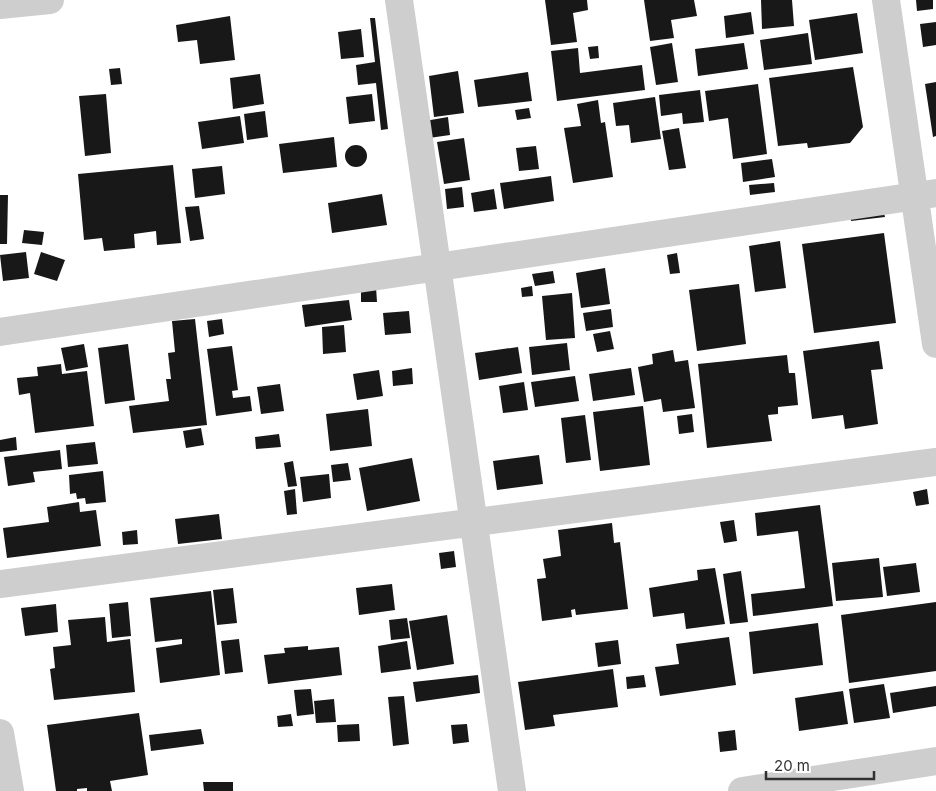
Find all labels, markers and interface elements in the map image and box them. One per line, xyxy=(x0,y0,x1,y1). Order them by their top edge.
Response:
scale bar xyxy=(766,748,874,780)
text: 20 m xyxy=(774,756,810,775)

